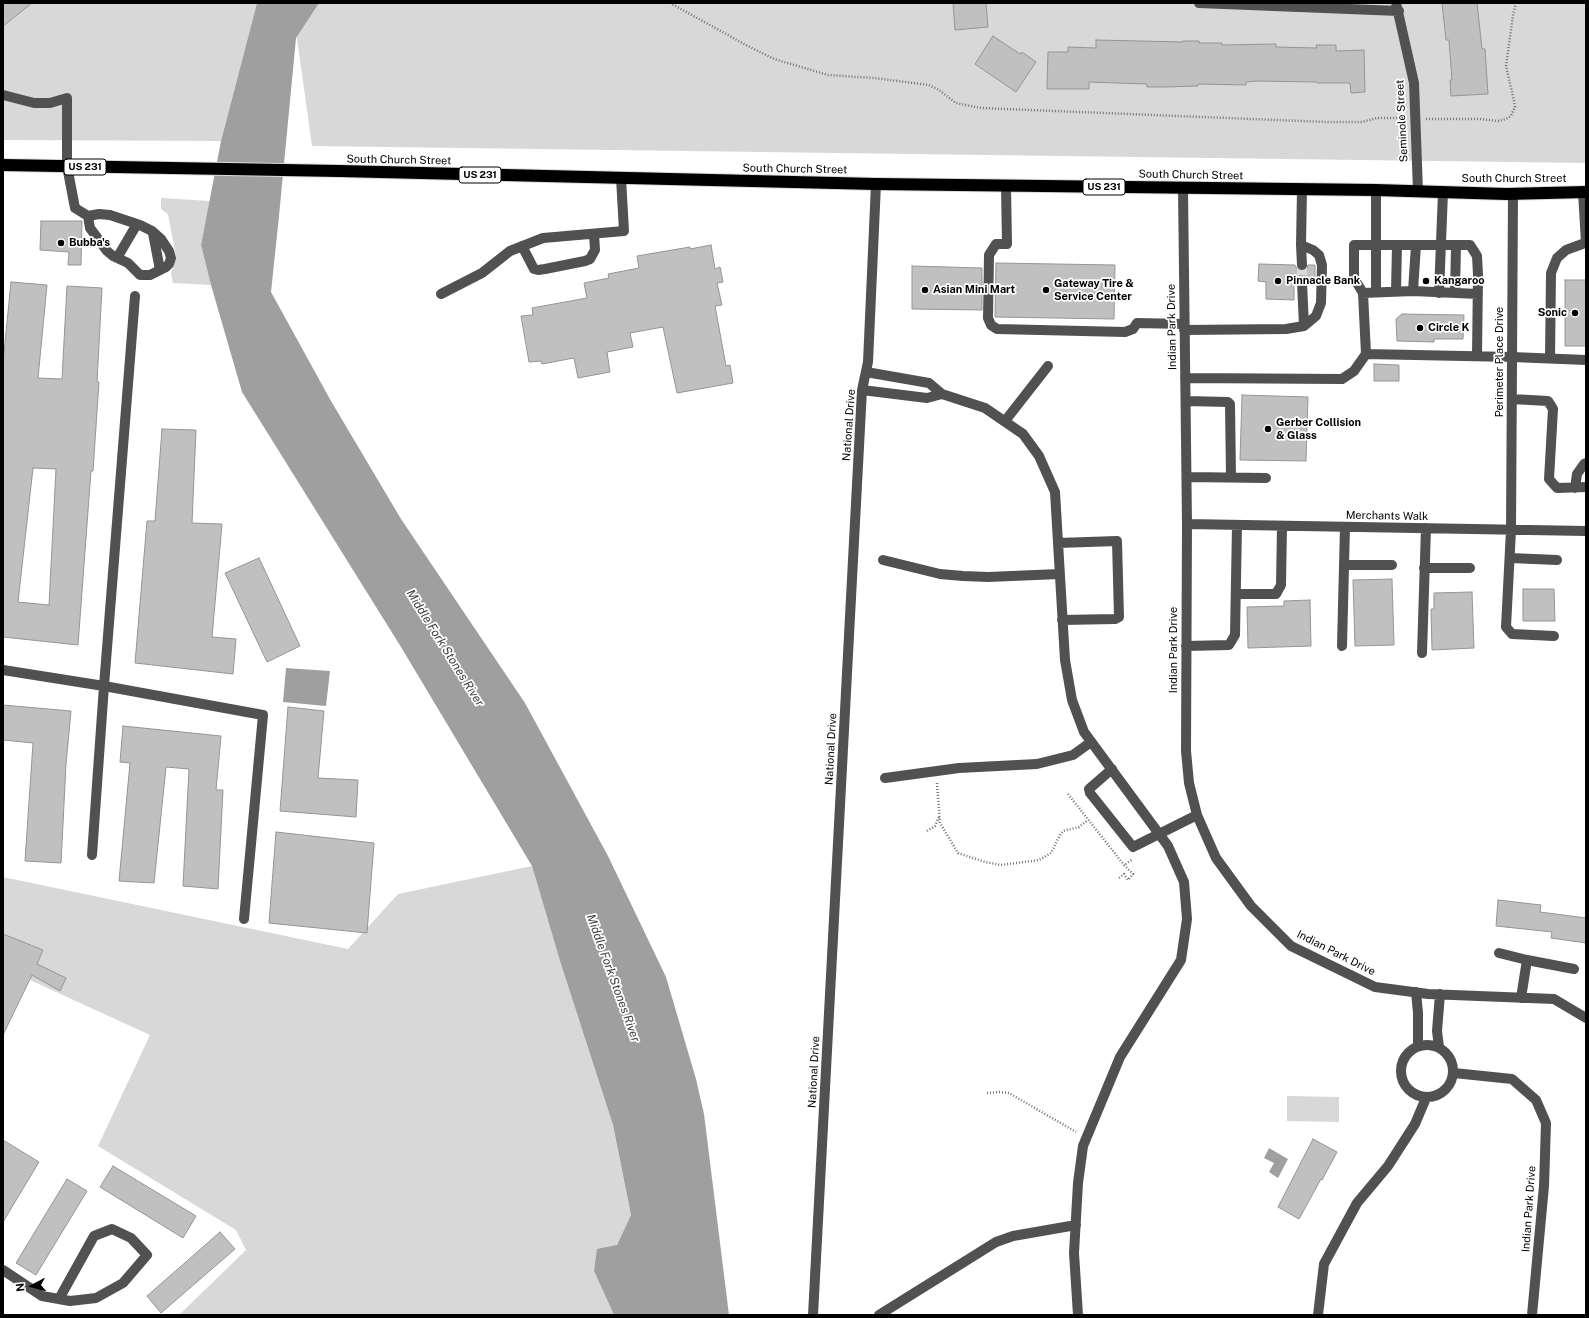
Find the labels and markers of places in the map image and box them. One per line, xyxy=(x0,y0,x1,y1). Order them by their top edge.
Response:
place label: Bubba's xyxy=(69,236,110,250)
marker: Bubba's xyxy=(56,238,66,248)
place label: Pinnacle Bank xyxy=(1286,274,1360,288)
place label: Kangaroo xyxy=(1434,274,1485,288)
marker: Pinnacle Bank xyxy=(1273,276,1283,286)
marker: Kangaroo xyxy=(1421,276,1431,286)
place label: Gateway Tire & Service Center xyxy=(1054,277,1134,303)
place label: Asian Mini Mart xyxy=(933,283,1015,297)
marker: Asian Mini Mart xyxy=(920,285,930,295)
marker: Gateway Tire & Service Center xyxy=(1041,285,1051,295)
place label: Sonic xyxy=(1538,306,1567,320)
marker: Sonic xyxy=(1570,308,1580,318)
place label: Circle K xyxy=(1428,321,1469,335)
marker: Circle K xyxy=(1415,323,1425,333)
place label: Gerber Collision & Glass xyxy=(1276,416,1361,442)
marker: Gerber Collision & Glass xyxy=(1263,424,1273,434)

